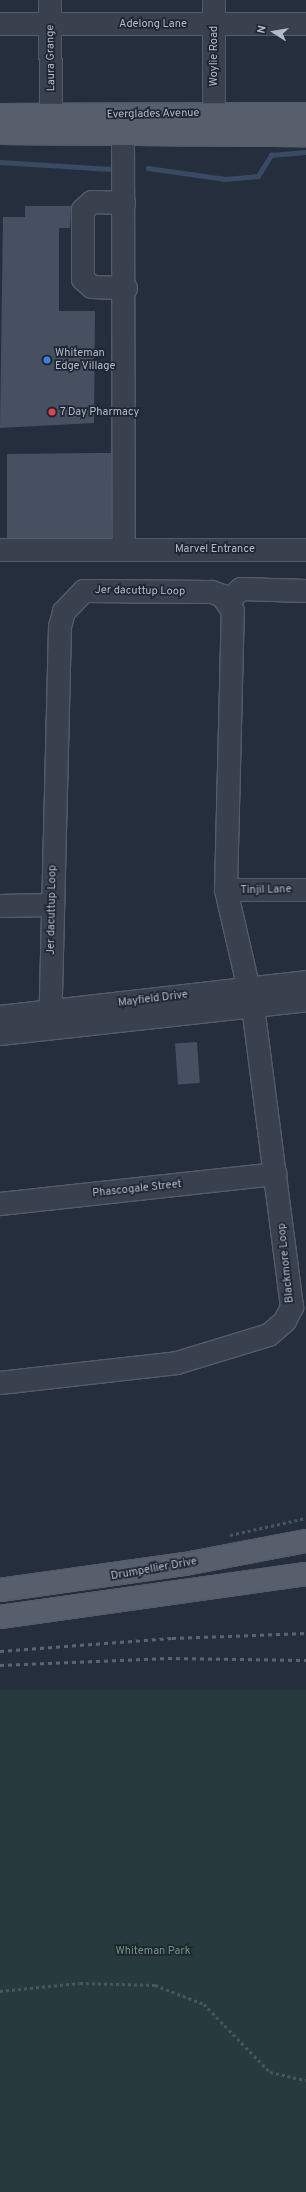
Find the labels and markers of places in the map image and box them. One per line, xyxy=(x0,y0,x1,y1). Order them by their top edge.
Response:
place label: Whiteman Edge Village xyxy=(55,347,116,373)
marker: Whiteman Edge Village xyxy=(42,355,52,365)
place label: 7 Day Pharmacy xyxy=(60,405,140,419)
marker: 7 Day Pharmacy xyxy=(47,407,57,417)

